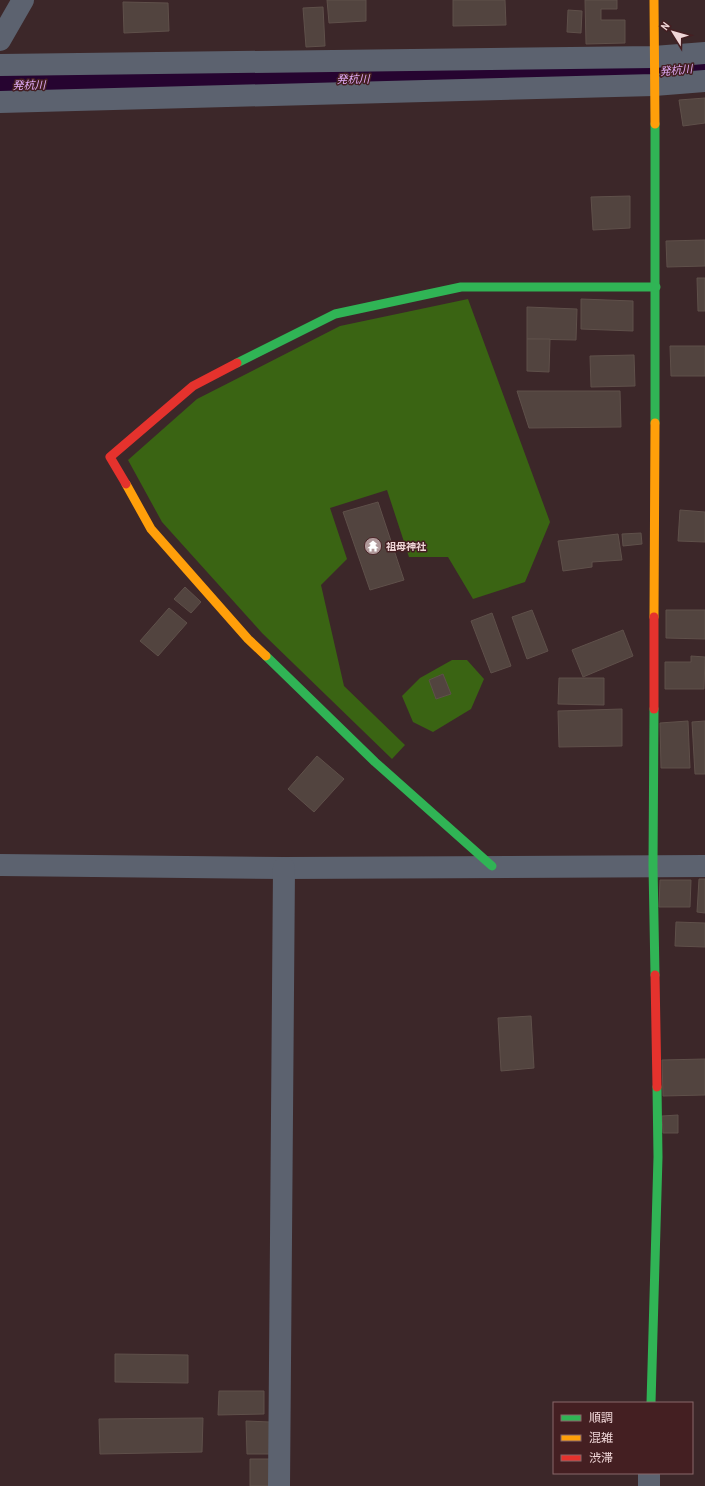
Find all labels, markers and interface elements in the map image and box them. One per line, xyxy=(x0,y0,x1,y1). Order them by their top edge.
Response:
north arrow xyxy=(653,12,693,52)
text: N xyxy=(657,19,673,33)
water label: 発杭川 xyxy=(659,62,694,78)
water label: 発杭川 xyxy=(336,72,371,86)
water label: 発杭川 xyxy=(12,78,47,92)
temple icon: 祖母神社 xyxy=(363,536,383,556)
place label: 祖母神社 xyxy=(386,540,427,553)
legend xyxy=(553,1402,693,1474)
text: 順調 xyxy=(589,1410,613,1426)
text: 混雑 xyxy=(589,1430,613,1446)
text: 渋滞 xyxy=(589,1450,613,1466)

